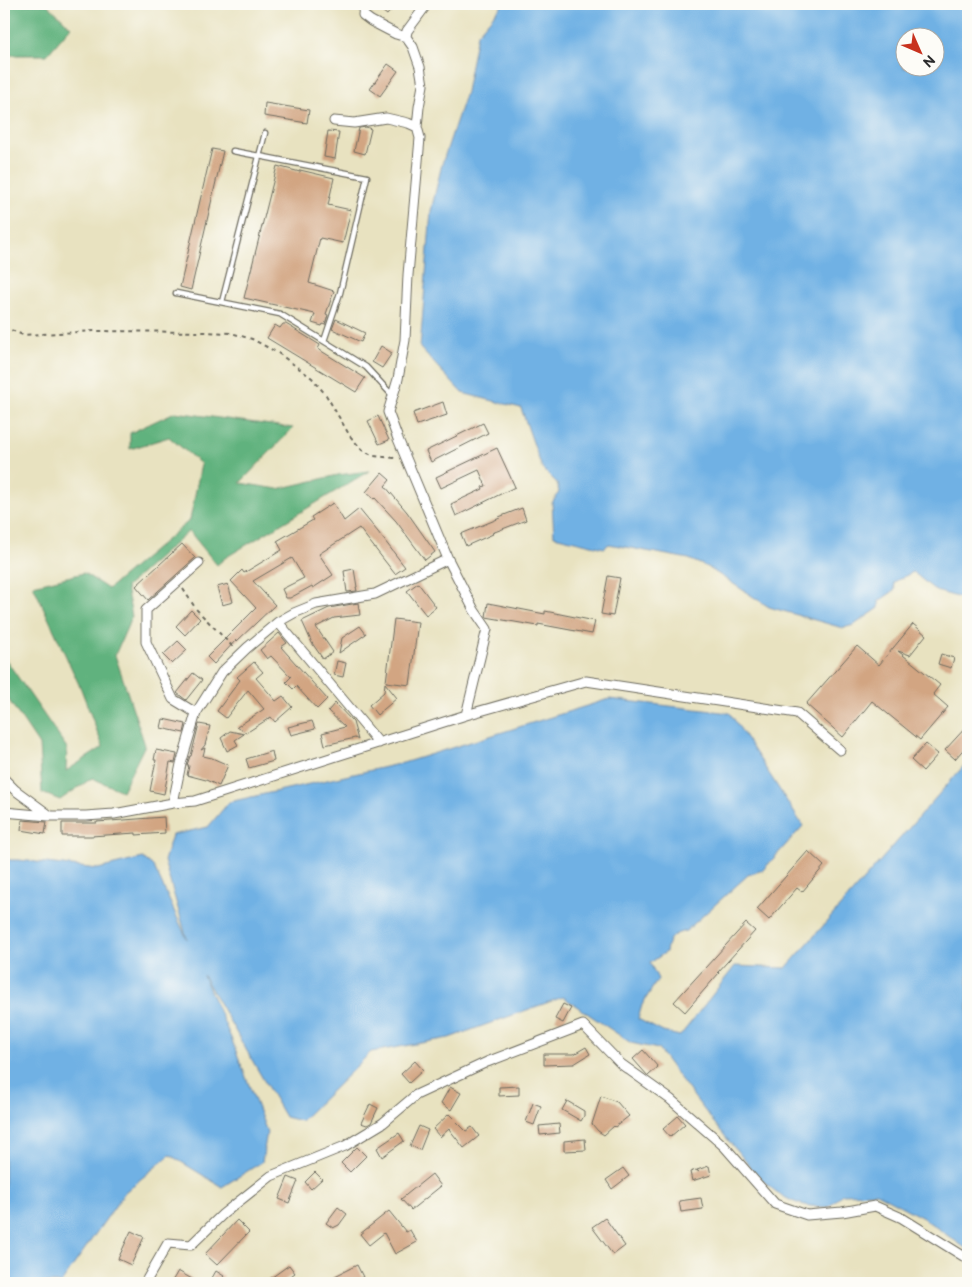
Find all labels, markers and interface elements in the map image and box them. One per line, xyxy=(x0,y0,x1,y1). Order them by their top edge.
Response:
north arrow xyxy=(894,28,944,78)
text: N xyxy=(919,51,939,71)

